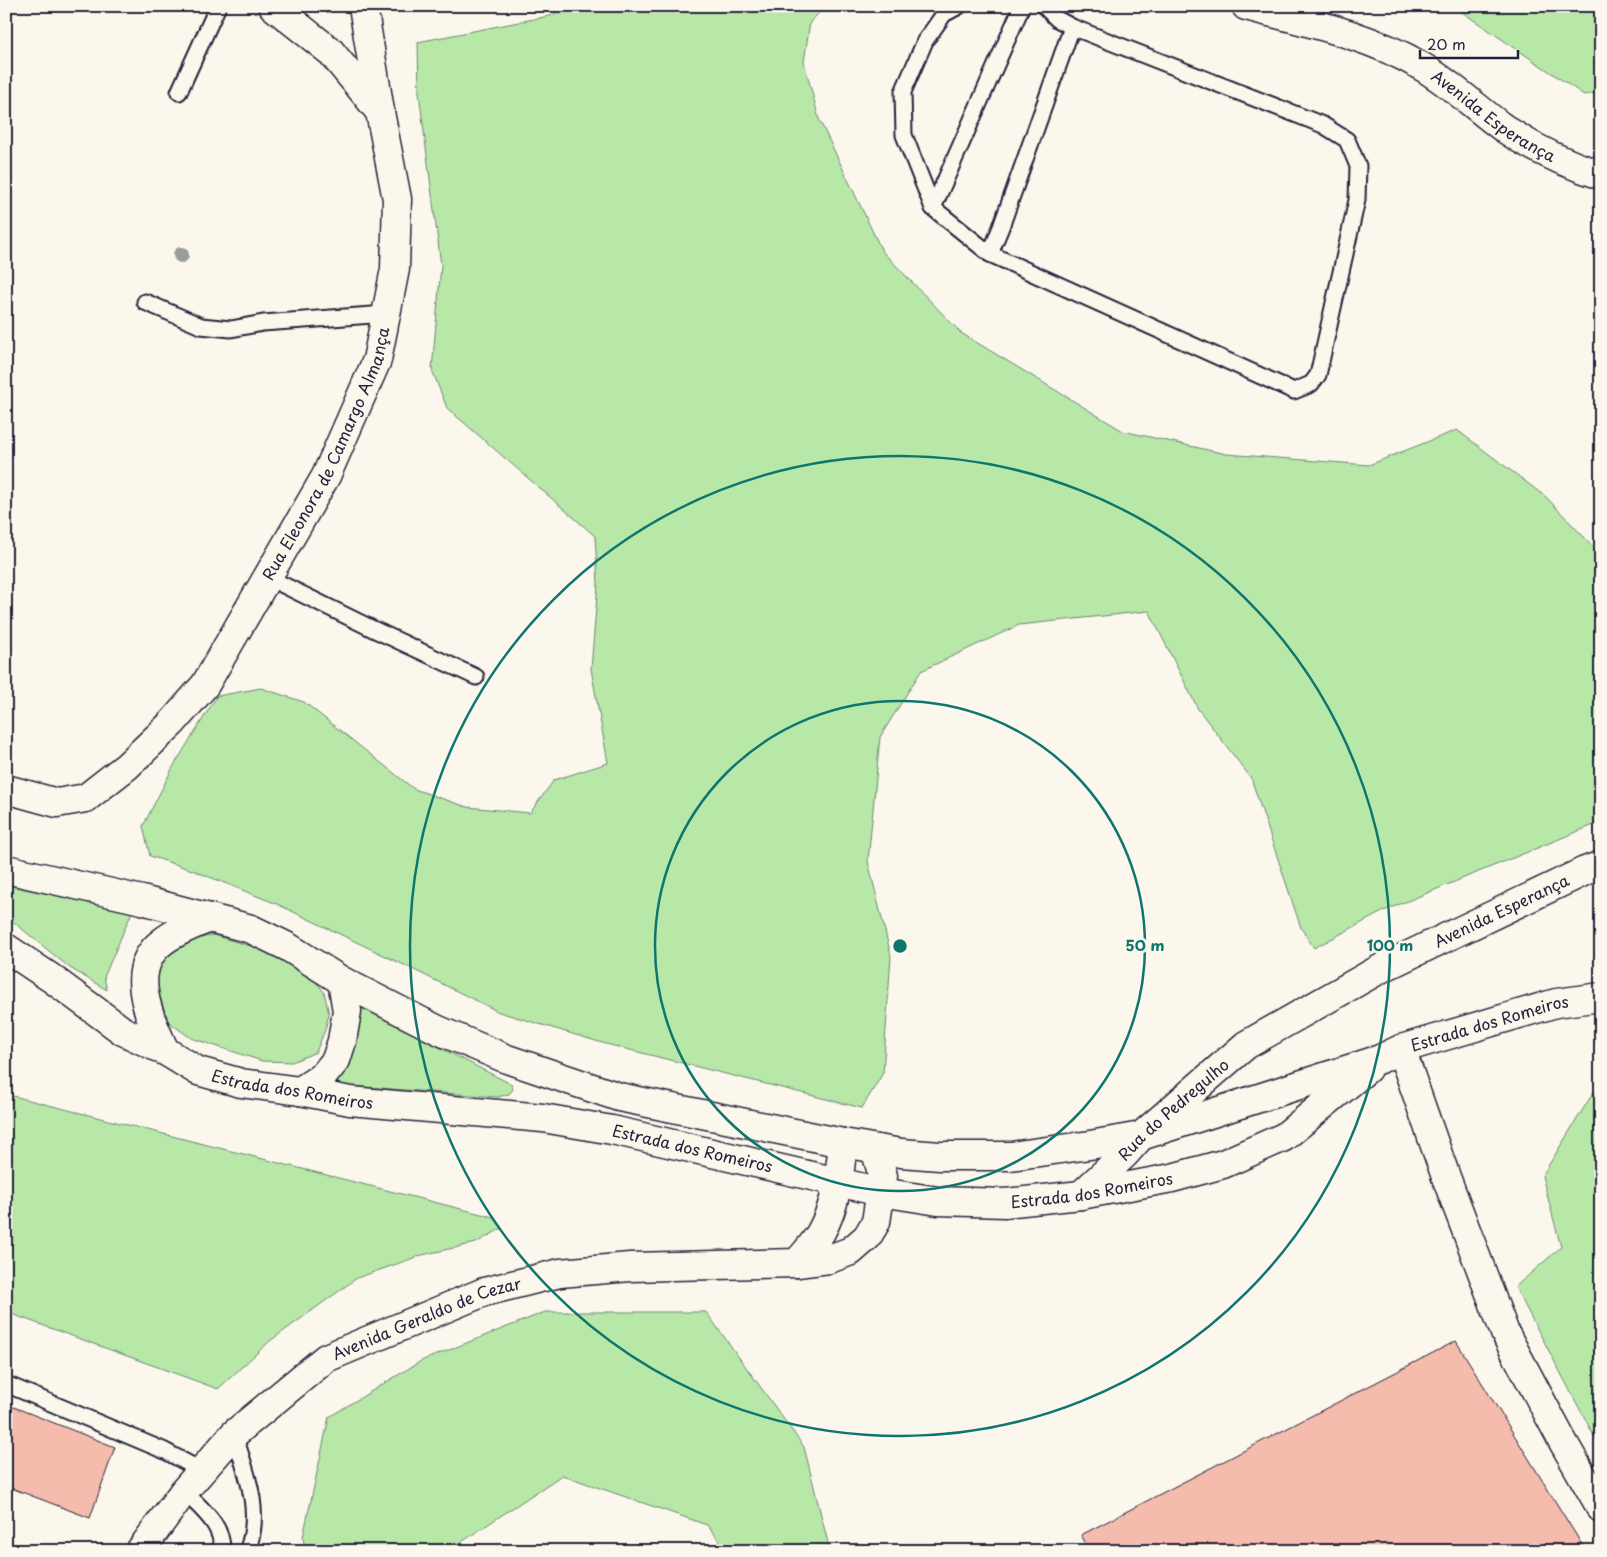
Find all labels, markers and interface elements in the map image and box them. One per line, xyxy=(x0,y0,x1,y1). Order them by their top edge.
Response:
scale bar xyxy=(1420,28,1517,60)
text: 20 m xyxy=(1427,32,1466,55)
street label: Avenida Esperança xyxy=(1427,63,1560,167)
street label: Rua Eleonora de Camargo Almança xyxy=(255,325,394,584)
street label: Avenida Esperança xyxy=(1430,867,1573,953)
text: 50 m xyxy=(1126,933,1164,956)
text: 100 m xyxy=(1367,933,1413,956)
centre of rings xyxy=(891,937,909,955)
street label: Estrada dos Romeiros xyxy=(1407,988,1570,1057)
street label: Rua do Pedregulho xyxy=(1112,1052,1234,1166)
street label: Estrada dos Romeiros xyxy=(209,1062,374,1114)
street label: Estrada dos Romeiros xyxy=(610,1117,775,1178)
street label: Estrada dos Romeiros xyxy=(1009,1165,1175,1213)
street label: Avenida Geraldo de Cezar xyxy=(328,1270,524,1365)

